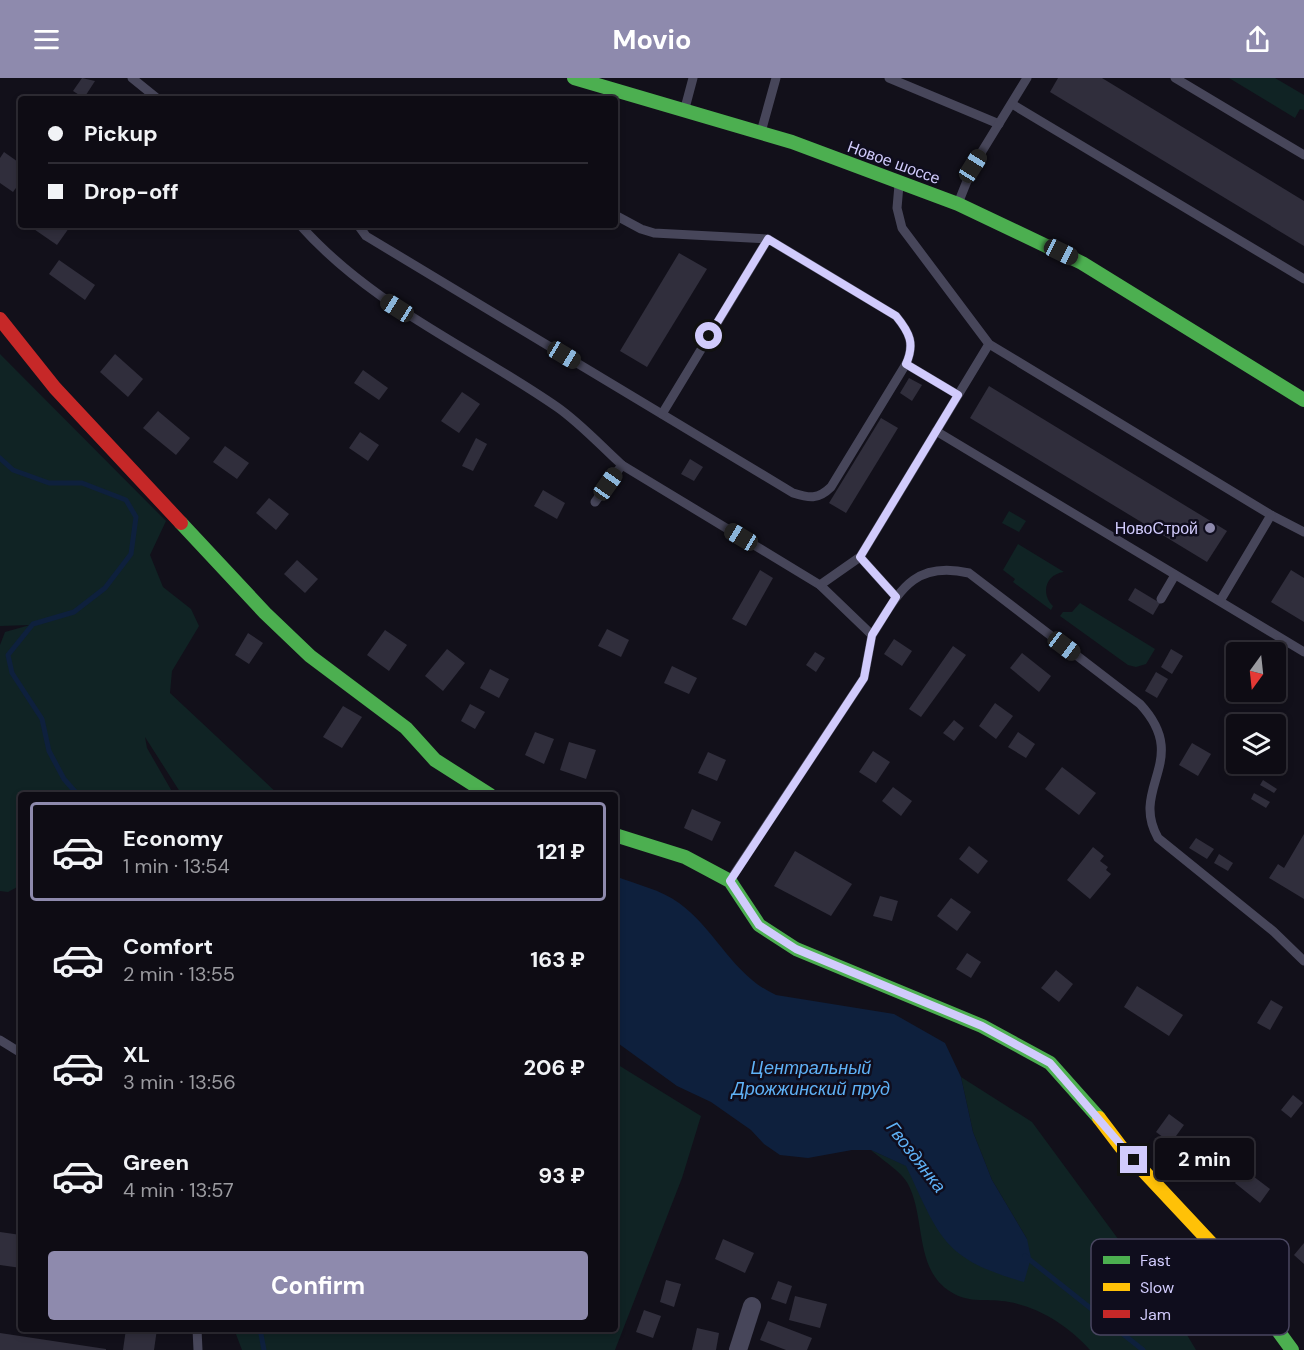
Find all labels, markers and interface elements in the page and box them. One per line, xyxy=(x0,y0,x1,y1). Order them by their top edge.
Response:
text: Movio xyxy=(613,22,691,57)
icon: menu xyxy=(30,23,63,56)
icon: share xyxy=(1241,23,1274,56)
text: Pickup xyxy=(84,119,158,148)
street label: Новое шоссе xyxy=(844,136,943,189)
car xyxy=(956,146,990,186)
text: Drop-off xyxy=(84,177,179,206)
car xyxy=(1041,236,1081,268)
car xyxy=(377,291,417,325)
route start xyxy=(695,322,722,349)
car xyxy=(544,338,584,372)
car xyxy=(590,464,626,504)
place label: НовоСтрой xyxy=(1115,518,1198,539)
car xyxy=(721,520,761,554)
marker: НовоСтрой xyxy=(1203,521,1217,535)
car xyxy=(1044,628,1084,664)
north arrow xyxy=(1226,642,1286,702)
map controls xyxy=(1226,642,1286,774)
button: layers xyxy=(1226,714,1286,774)
text: Economy xyxy=(123,824,223,853)
icon: car xyxy=(51,825,105,879)
text: 121 ₽ xyxy=(537,837,585,866)
text: 1 min · 13:54 xyxy=(123,853,230,879)
text: Comfort xyxy=(123,932,213,961)
icon: car xyxy=(51,933,105,987)
text: 163 ₽ xyxy=(530,945,585,974)
text: 2 min · 13:55 xyxy=(123,961,235,987)
text: XL xyxy=(123,1040,150,1069)
icon: car xyxy=(51,1041,105,1095)
text: 206 ₽ xyxy=(523,1053,585,1082)
water label: Центральный Дрожжинский пруд xyxy=(730,1056,890,1101)
text: 3 min · 13:56 xyxy=(123,1069,236,1095)
water label: Гвоздянка xyxy=(881,1117,951,1197)
callout: 2 min xyxy=(1155,1139,1254,1181)
route end xyxy=(1120,1146,1147,1173)
text: 2 min xyxy=(1178,1146,1231,1172)
text: Green xyxy=(123,1148,189,1177)
icon: car xyxy=(51,1149,105,1203)
text: 93 ₽ xyxy=(538,1161,585,1190)
text: 4 min · 13:57 xyxy=(123,1177,234,1203)
legend xyxy=(1091,1239,1289,1335)
text: Fast xyxy=(1140,1250,1171,1271)
button: Confirm xyxy=(48,1251,588,1320)
text: Slow xyxy=(1140,1277,1174,1298)
text: Jam xyxy=(1140,1304,1171,1325)

